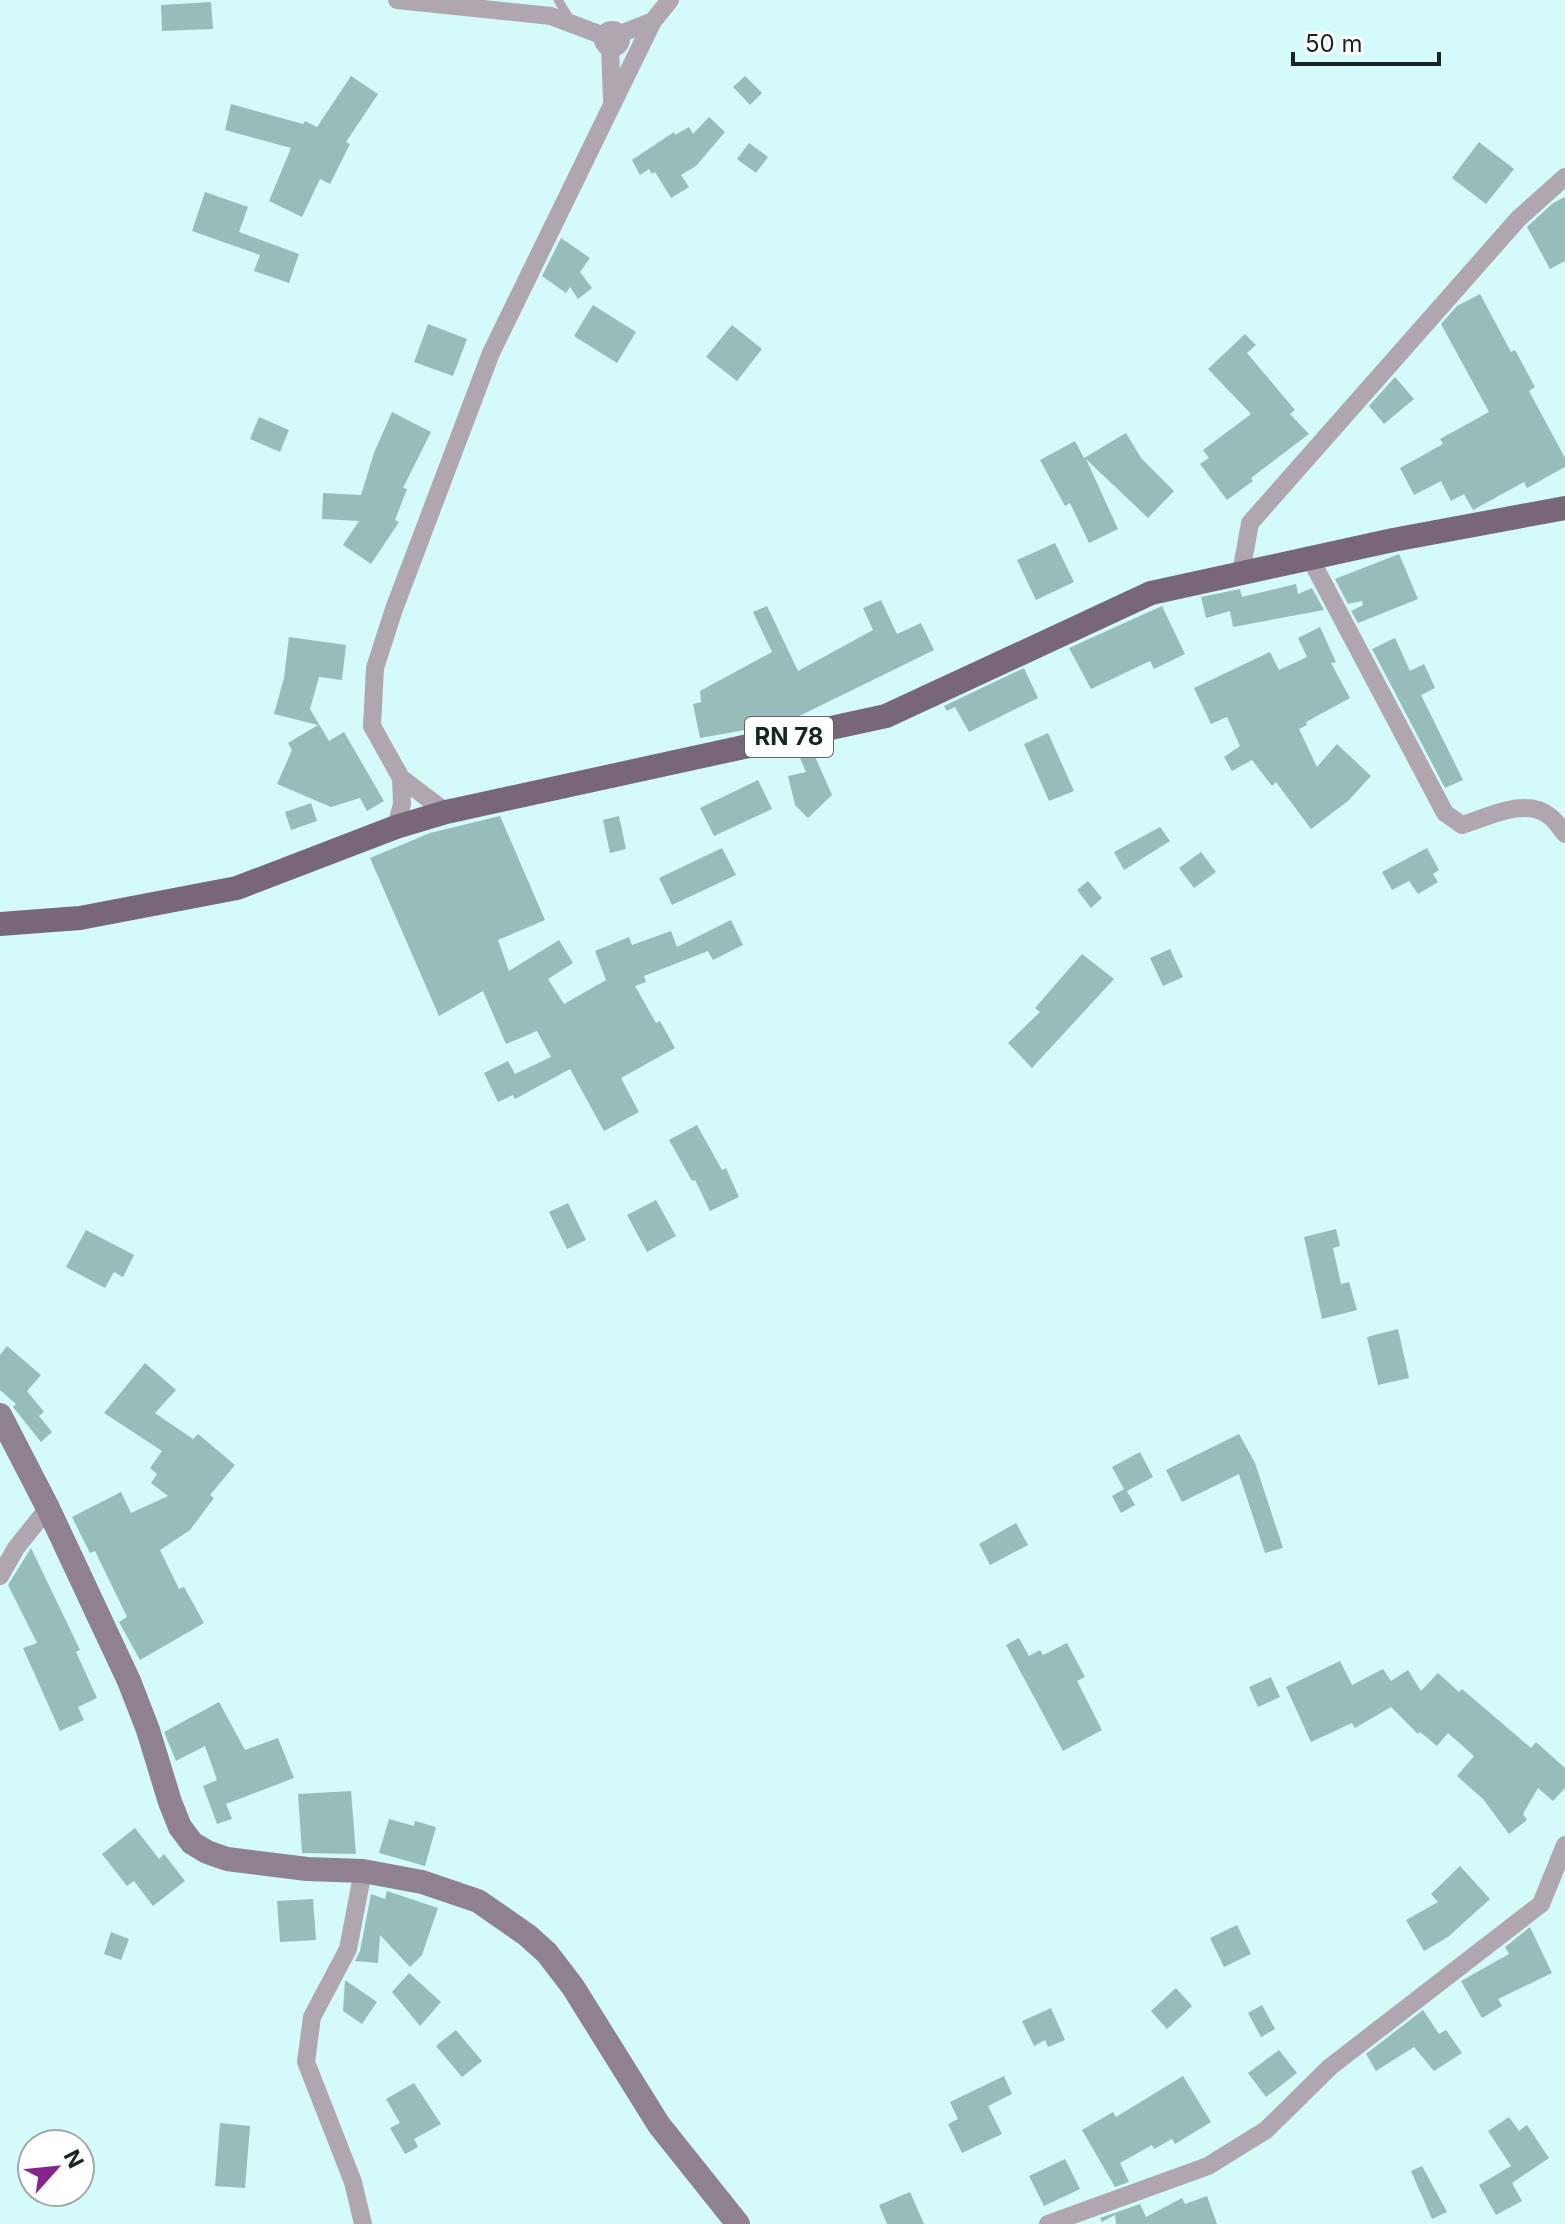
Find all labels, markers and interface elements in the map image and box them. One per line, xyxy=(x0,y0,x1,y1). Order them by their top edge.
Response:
scale bar xyxy=(1293,16,1439,66)
text: 50 m xyxy=(1305,29,1363,58)
road number: RN 78 xyxy=(745,717,833,757)
north arrow xyxy=(16,2128,96,2208)
text: N xyxy=(58,2146,89,2172)

